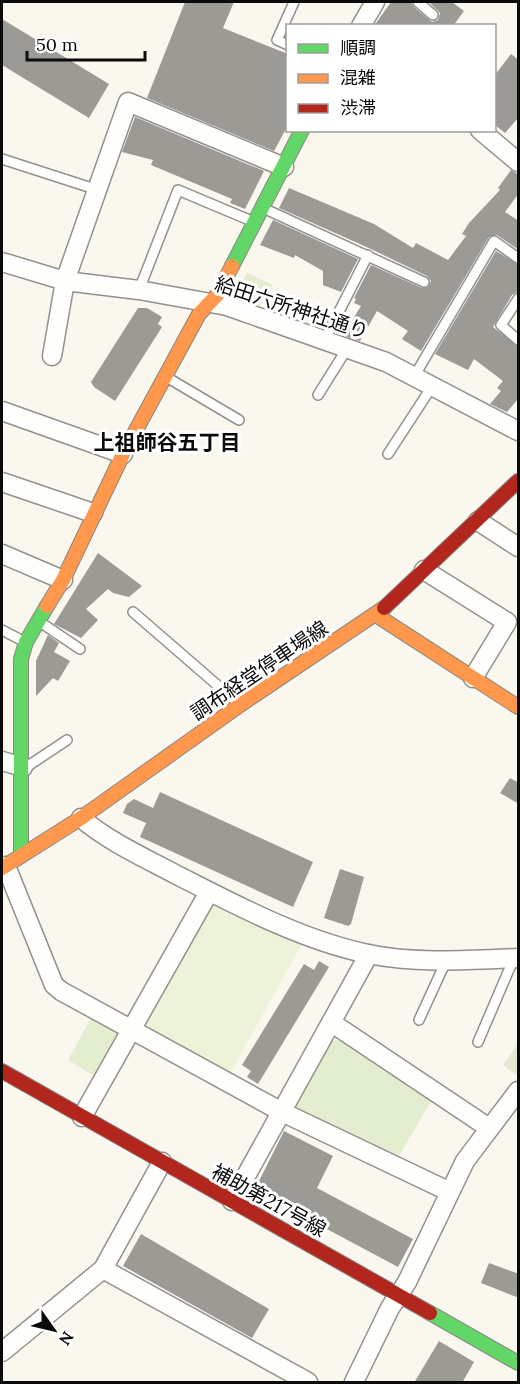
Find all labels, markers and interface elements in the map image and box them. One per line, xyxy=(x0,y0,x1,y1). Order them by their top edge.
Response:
scale bar xyxy=(27,24,146,62)
legend xyxy=(286,24,496,132)
text: 50 m xyxy=(36,33,78,56)
text: 順調 xyxy=(340,36,376,59)
text: 混雑 xyxy=(340,66,376,89)
text: 渋滞 xyxy=(340,96,376,119)
street label: 給田六所神社通り xyxy=(212,270,372,344)
district label: 上祖師谷五丁目 xyxy=(94,429,241,456)
street label: 調布経堂停車場線 xyxy=(186,615,332,725)
street label: 補助第217号線 xyxy=(207,1158,331,1242)
north arrow xyxy=(24,1300,84,1360)
text: N xyxy=(55,1328,78,1349)

